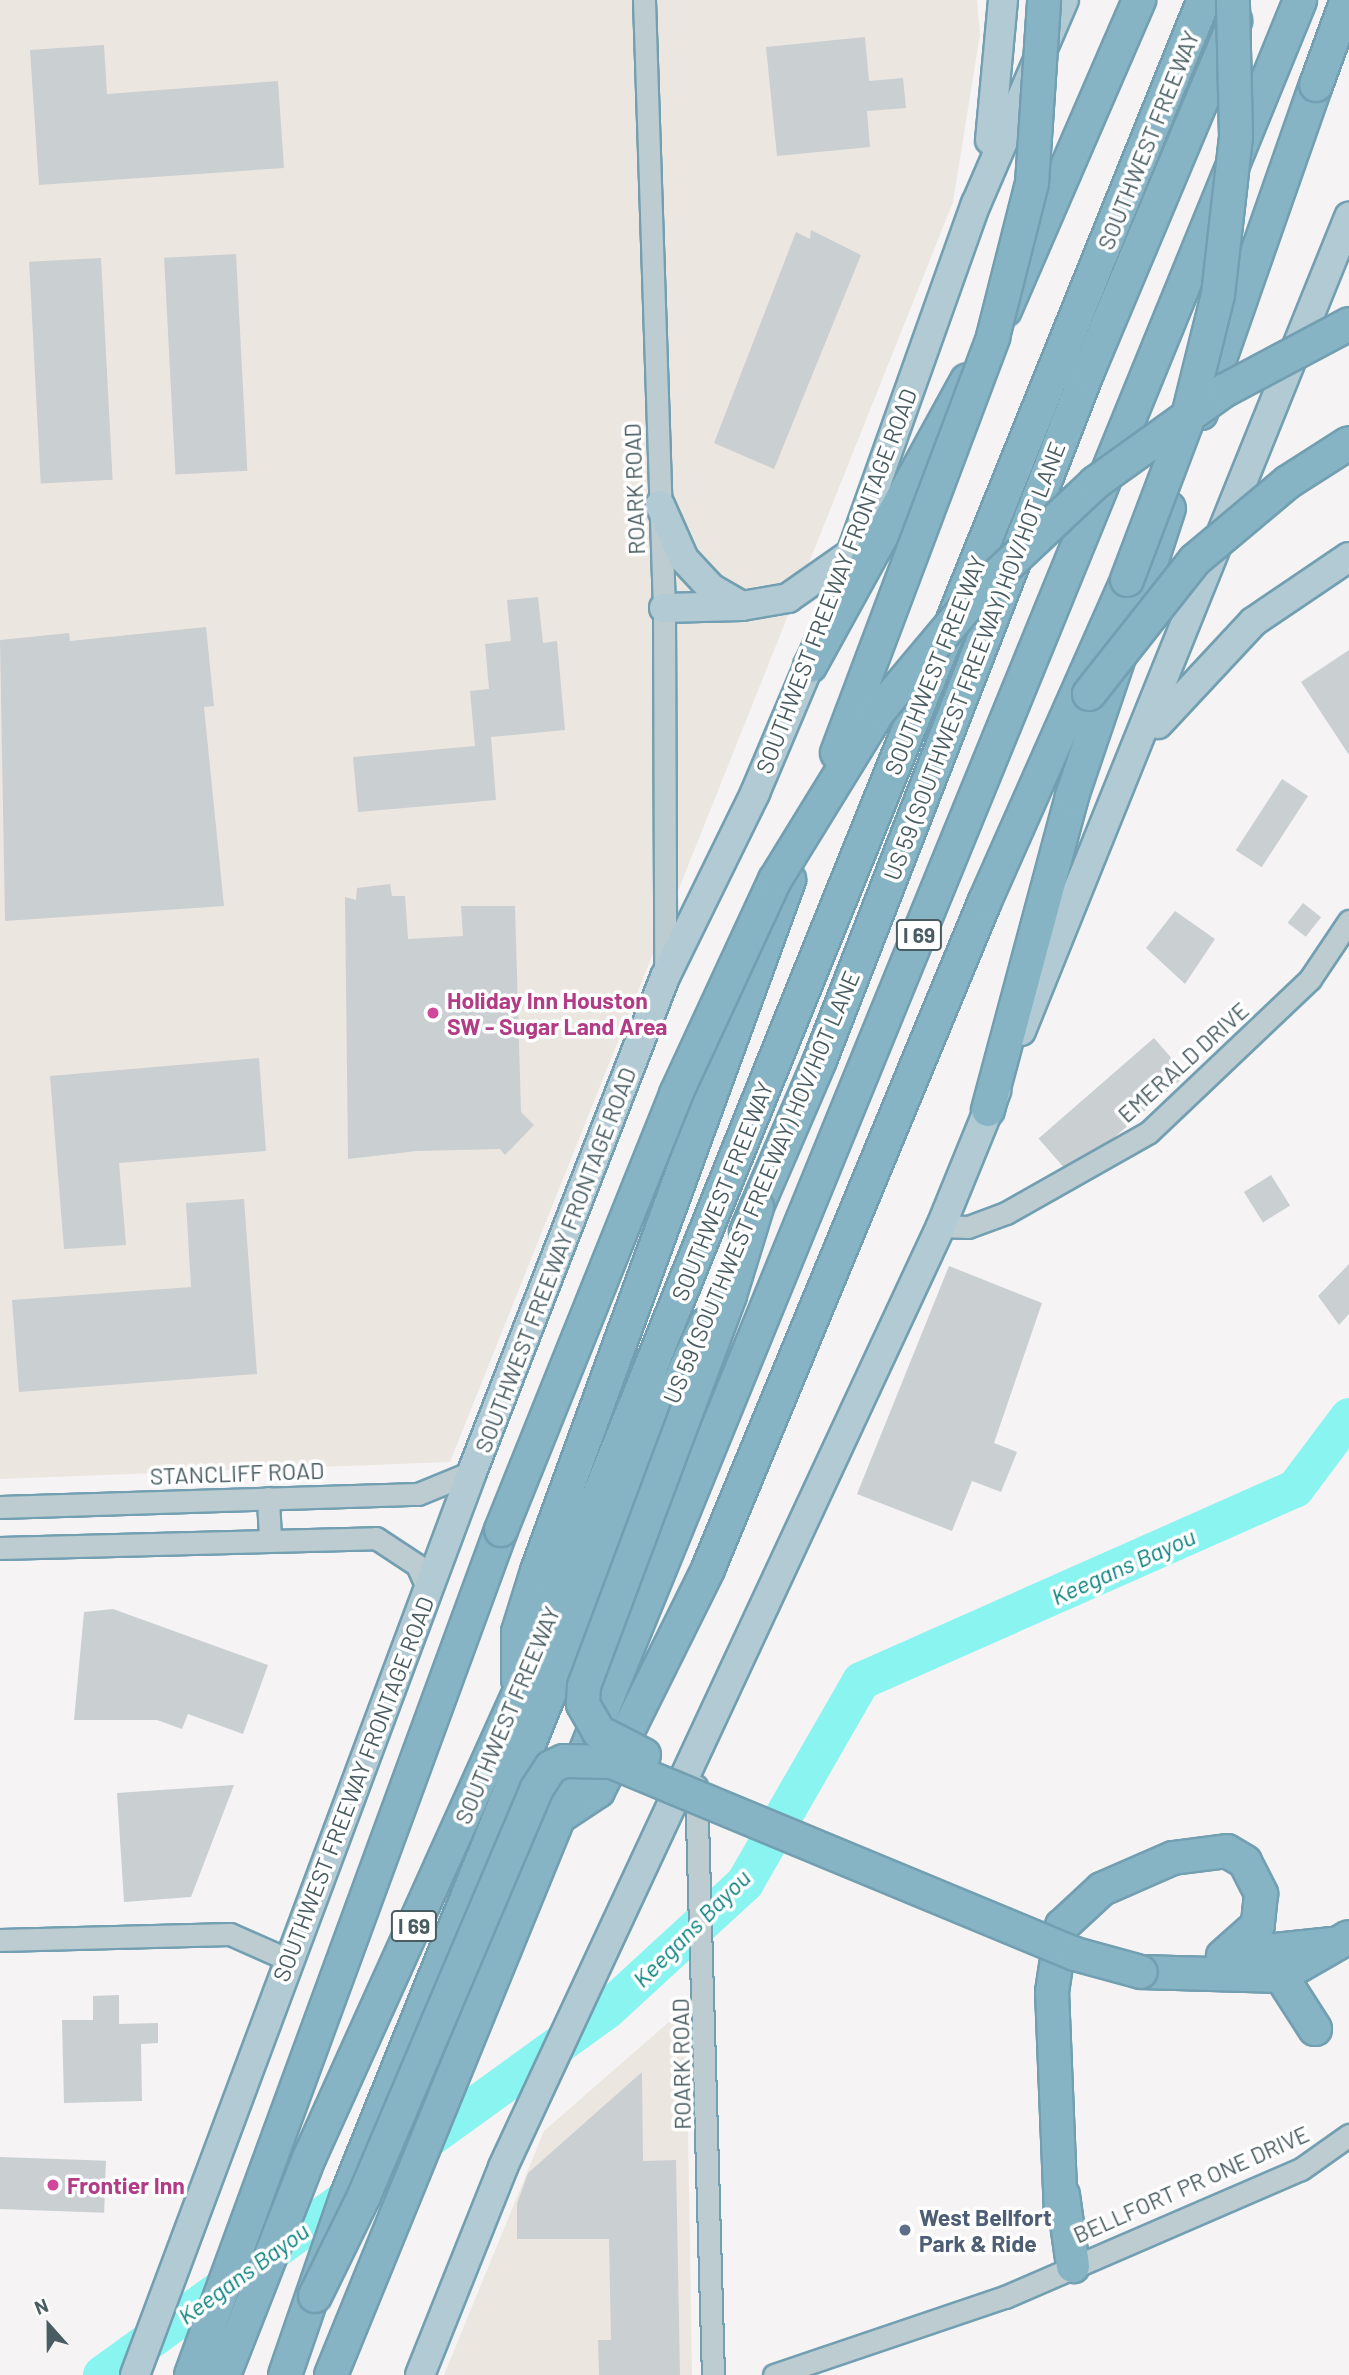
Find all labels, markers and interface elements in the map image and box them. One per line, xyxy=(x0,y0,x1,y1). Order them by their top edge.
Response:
street label: SOUTHWEST FREEWAY xyxy=(1091,26,1205,254)
street label: SOUTHWEST FREEWAY FRONTAGE ROAD xyxy=(750,385,922,777)
street label: ROARK ROAD xyxy=(618,423,650,555)
street label: US 59 (SOUTHWEST FREEWAY) HOV/HOT LANE xyxy=(877,438,1071,884)
street label: SOUTHWEST FREEWAY xyxy=(878,551,992,779)
road number: I 69 xyxy=(894,918,944,953)
street label: US 59 (SOUTHWEST FREEWAY) HOV/HOT LANE xyxy=(657,967,865,1407)
place label: Holiday Inn Houston SW - Sugar Land Area xyxy=(447,986,668,1040)
street label: EMERALD DRIVE xyxy=(1112,996,1254,1128)
marker: Holiday Inn Houston SW - Sugar Land Area xyxy=(425,1005,441,1021)
street label: SOUTHWEST FREEWAY FRONTAGE ROAD xyxy=(469,1064,641,1456)
street label: SOUTHWEST FREEWAY xyxy=(665,1077,779,1305)
street label: STANCLIFF ROAD xyxy=(149,1456,325,1490)
water label: Keegans Bayou xyxy=(1047,1521,1199,1611)
street label: SOUTHWEST FREEWAY FRONTAGE ROAD xyxy=(267,1593,439,1985)
street label: SOUTHWEST FREEWAY xyxy=(449,1602,565,1828)
water label: Keegans Bayou xyxy=(626,1863,756,1993)
road number: I 69 xyxy=(390,1909,438,1944)
street label: ROARK ROAD xyxy=(666,1998,696,2130)
street label: BELLFORT PR ONE DRIVE xyxy=(1069,2119,1313,2249)
place label: Frontier Inn xyxy=(67,2171,185,2199)
marker: Frontier Inn xyxy=(45,2177,61,2193)
place label: West Bellfort Park & Ride xyxy=(919,2203,1052,2257)
water label: Keegans Bayou xyxy=(172,2216,314,2330)
marker: West Bellfort Park & Ride xyxy=(897,2222,913,2238)
north arrow xyxy=(14,2291,84,2361)
text: N xyxy=(31,2293,51,2319)

